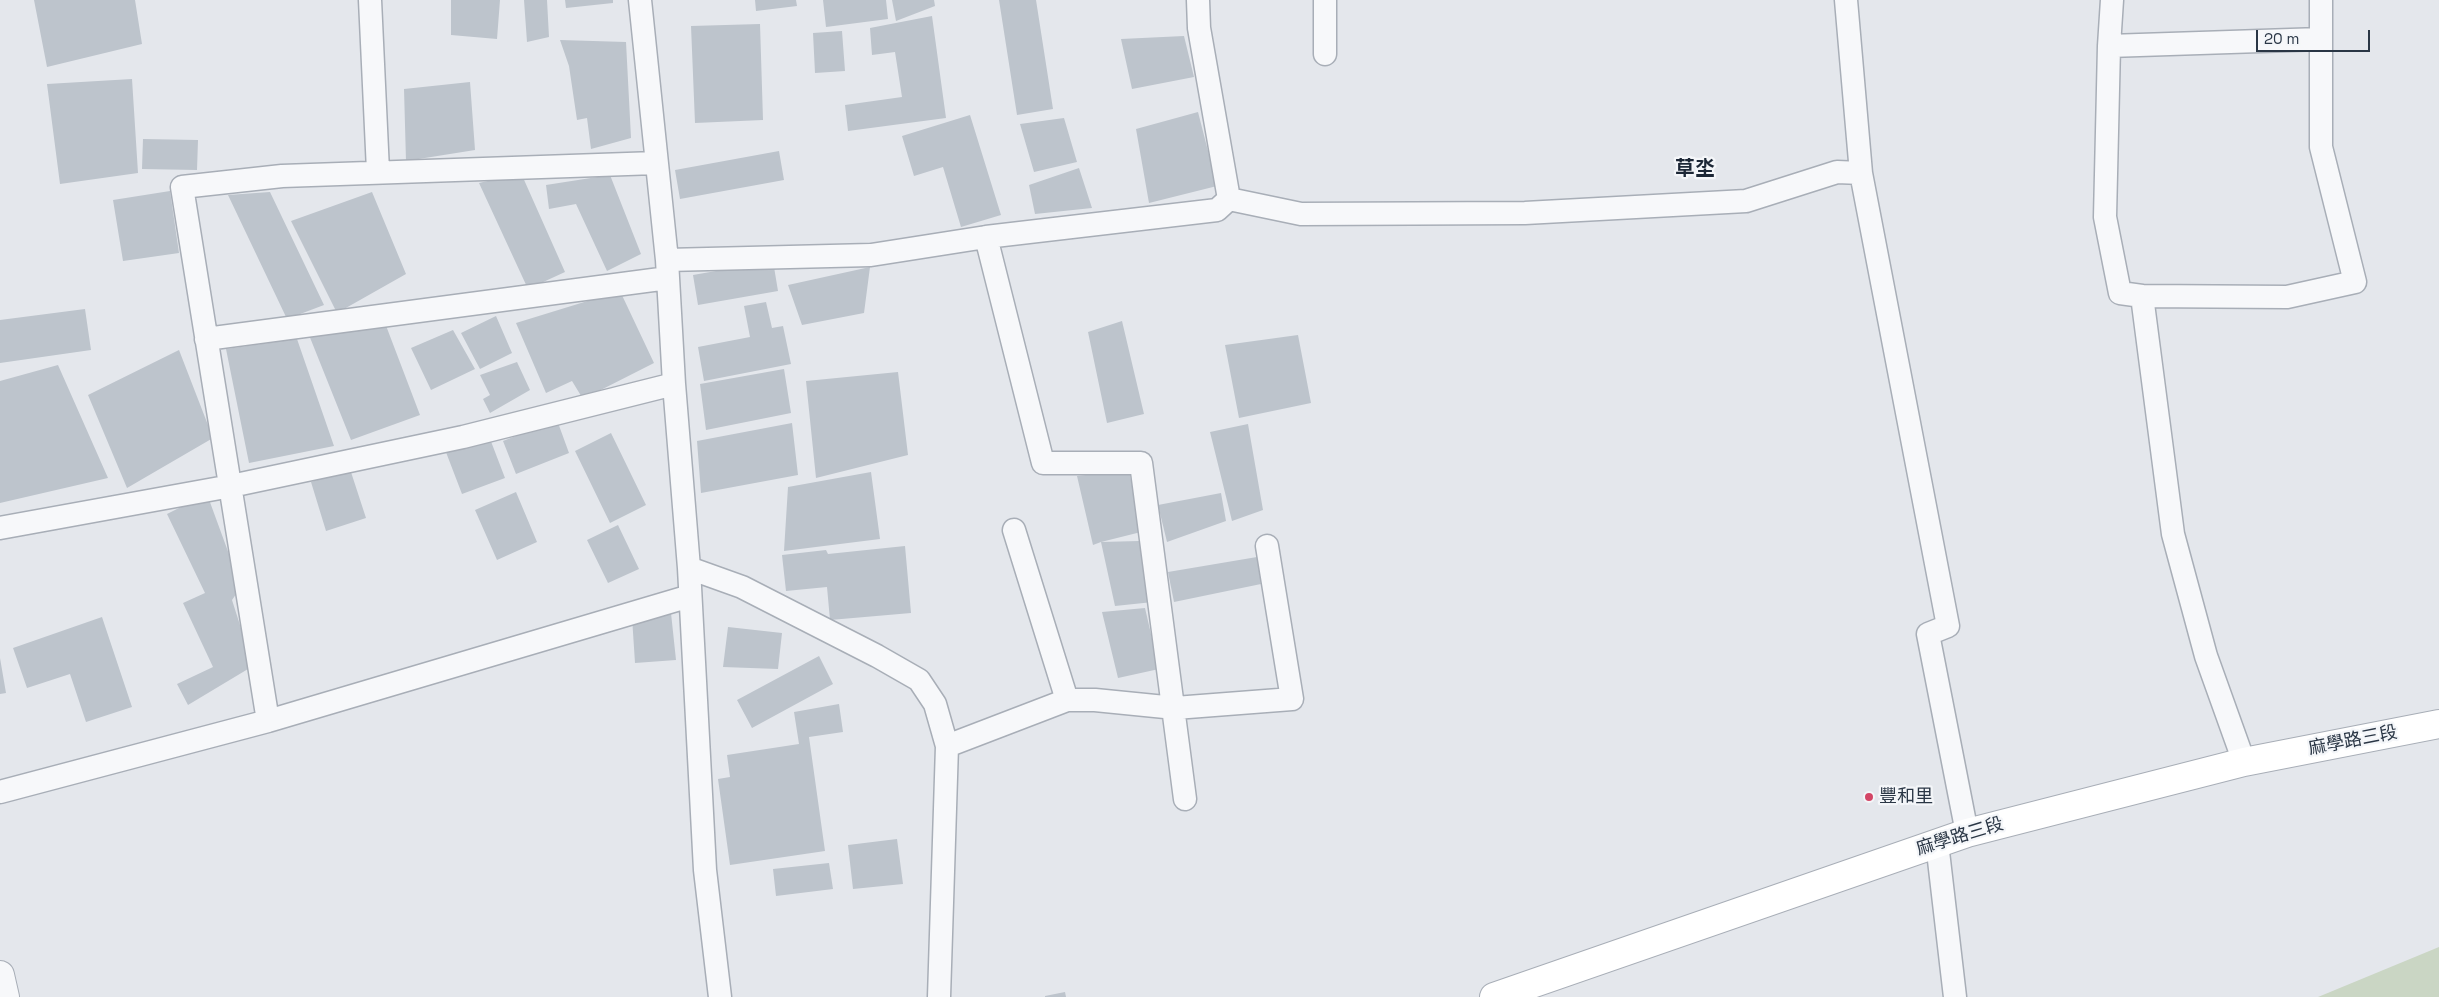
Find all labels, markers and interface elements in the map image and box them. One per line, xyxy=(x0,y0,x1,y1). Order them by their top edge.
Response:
scale bar xyxy=(2259,20,2373,52)
text: 20 m xyxy=(2264,29,2299,48)
district label: 草坔 xyxy=(1675,158,1715,182)
street label: 麻學路三段 xyxy=(2307,722,2399,760)
place label: 豐和里 xyxy=(1879,786,1933,808)
marker: 豐和里 xyxy=(1863,791,1875,803)
street label: 麻學路三段 xyxy=(1914,814,2006,860)

